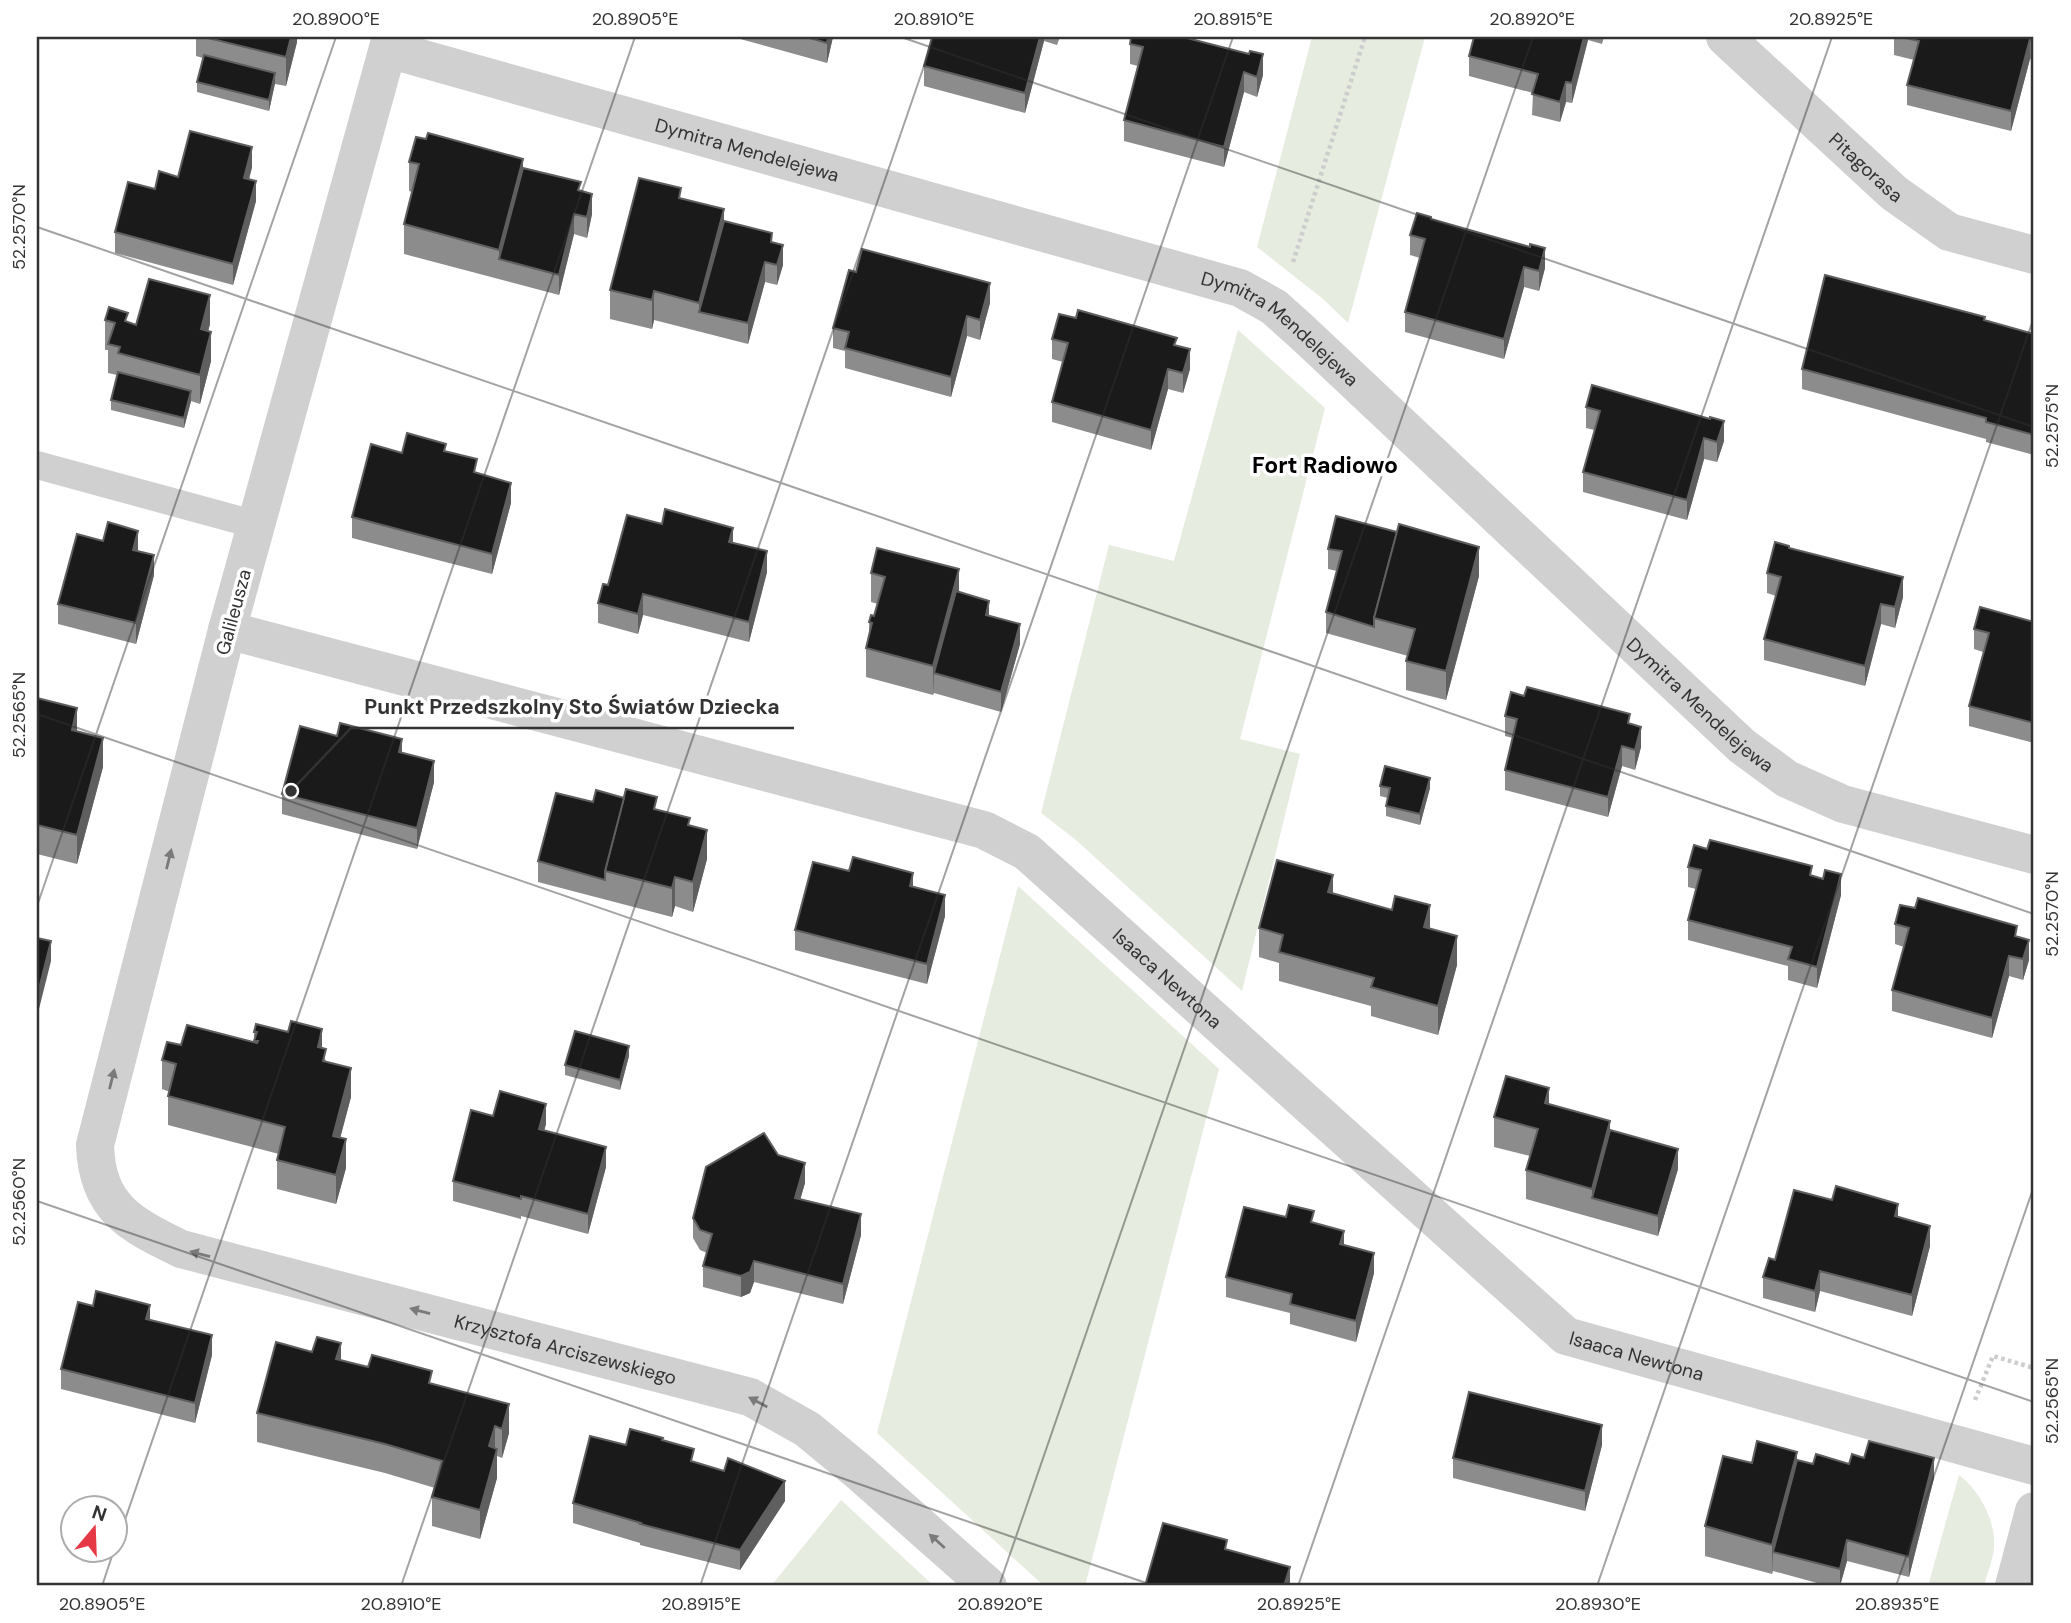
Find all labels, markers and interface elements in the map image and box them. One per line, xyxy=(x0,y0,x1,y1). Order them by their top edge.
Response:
text: 20.8900°E xyxy=(292,7,380,31)
text: 20.8905°E xyxy=(592,7,678,31)
text: 20.8910°E xyxy=(893,7,975,31)
text: 20.8915°E xyxy=(1193,7,1273,31)
text: 20.8920°E xyxy=(1489,7,1575,31)
text: 20.8925°E xyxy=(1789,7,1873,31)
street label: Dymitra Mendelejewa xyxy=(652,113,842,188)
street label: Pitagorasa xyxy=(1823,127,1908,208)
text: 52.2570°N xyxy=(7,184,31,270)
street label: Dymitra Mendelejewa xyxy=(1198,266,1364,392)
text: 52.2575°N xyxy=(2040,384,2064,468)
district label: Fort Radiowo xyxy=(1252,450,1398,480)
street label: Galileusza xyxy=(210,566,257,658)
street label: Dymitra Mendelejewa xyxy=(1621,632,1779,778)
text: 52.2565°N xyxy=(7,672,31,758)
callout: Punkt Przedszkolny Sto Światów Dziecka xyxy=(351,686,794,728)
text: Punkt Przedszkolny Sto Światów Dziecka xyxy=(364,693,780,721)
one-way arrow xyxy=(164,848,175,870)
text: 52.2570°N xyxy=(2040,871,2064,957)
street label: Isaaca Newtona xyxy=(1107,923,1227,1034)
one-way arrow xyxy=(107,1068,118,1090)
text: 52.2560°N xyxy=(7,1158,31,1246)
one-way arrow xyxy=(189,1248,211,1259)
one-way arrow xyxy=(409,1305,431,1316)
street label: Krzysztofa Arciszewskiego xyxy=(451,1309,679,1390)
street label: Isaaca Newtona xyxy=(1566,1325,1707,1387)
text: 52.2565°N xyxy=(2040,1358,2064,1444)
one-way arrow xyxy=(748,1396,768,1408)
north arrow xyxy=(60,1494,130,1564)
text: N xyxy=(89,1499,110,1527)
one-way arrow xyxy=(928,1533,946,1549)
text: 20.8905°E xyxy=(59,1592,145,1616)
text: 20.8910°E xyxy=(360,1592,442,1616)
text: 20.8915°E xyxy=(661,1592,741,1616)
text: 20.8920°E xyxy=(957,1592,1043,1616)
text: 20.8925°E xyxy=(1257,1592,1341,1616)
text: 20.8930°E xyxy=(1555,1592,1641,1616)
text: 20.8935°E xyxy=(1855,1592,1939,1616)

